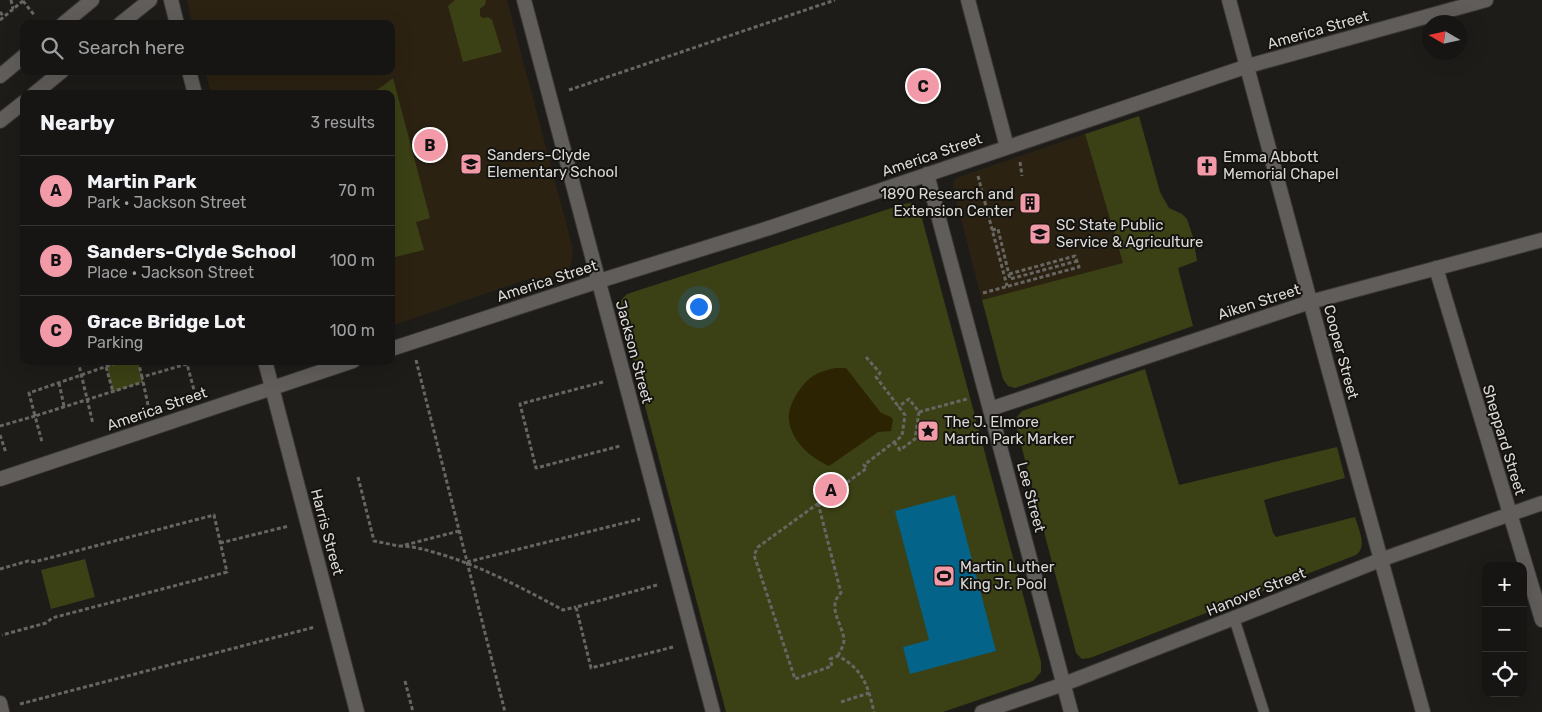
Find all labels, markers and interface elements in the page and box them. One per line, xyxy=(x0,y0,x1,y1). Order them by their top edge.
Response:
street label: America Street xyxy=(1265,7,1371,53)
north arrow xyxy=(1422,15,1467,60)
search box xyxy=(20,20,395,75)
icon: search xyxy=(38,34,66,62)
text: Search here xyxy=(78,36,185,59)
pin: C xyxy=(907,67,939,105)
text: Nearby xyxy=(40,110,115,135)
text: 3 results xyxy=(310,113,375,132)
pin: B xyxy=(414,126,446,164)
street label: America Street xyxy=(880,129,985,181)
place label: Sanders-Clyde Elementary School xyxy=(487,146,618,181)
place label: Emma Abbott Memorial Chapel xyxy=(1223,148,1339,183)
school or university icon: Sanders-Clyde Elementary School xyxy=(459,152,483,176)
church icon: Emma Abbott Memorial Chapel xyxy=(1195,154,1219,178)
text: Martin Park xyxy=(87,170,197,193)
text: A xyxy=(50,181,62,200)
text: 70 m xyxy=(338,181,375,200)
place label: 1890 Research and Extension Center xyxy=(881,185,1014,220)
building icon: 1890 Research and Extension Center xyxy=(1018,191,1042,215)
text: Park · Jackson Street xyxy=(87,193,246,212)
place label: SC State Public Service & Agriculture xyxy=(1056,216,1203,251)
school or university icon: SC State Public Service & Agriculture xyxy=(1028,222,1052,246)
text: Sanders-Clyde School xyxy=(87,240,296,263)
text: B xyxy=(50,251,62,270)
text: 100 m xyxy=(330,251,375,270)
street label: America Street xyxy=(494,256,600,306)
text: Place · Jackson Street xyxy=(87,263,254,282)
street label: Aiken Street xyxy=(1216,280,1303,324)
your location xyxy=(686,294,712,320)
street label: Jackson Street xyxy=(612,298,656,406)
street label: Cooper Street xyxy=(1320,303,1362,401)
text: Grace Bridge Lot xyxy=(87,310,245,333)
text: C xyxy=(50,321,62,340)
text: 100 m xyxy=(330,321,375,340)
text: Parking xyxy=(87,333,143,352)
street label: America Street xyxy=(105,383,210,435)
street label: Sheppard Street xyxy=(1479,383,1529,498)
place label: The J. Elmore Martin Park Marker xyxy=(944,413,1075,448)
place icon: The J. Elmore Martin Park Marker xyxy=(916,419,940,443)
street label: Lee Street xyxy=(1013,460,1049,534)
pin: A xyxy=(815,471,847,509)
street label: Harris Street xyxy=(307,487,347,577)
place label: Martin Luther King Jr. Pool xyxy=(960,558,1055,593)
map controls xyxy=(1482,562,1527,697)
button: + xyxy=(1482,562,1527,607)
sports icon: Martin Luther King Jr. Pool xyxy=(932,564,956,588)
street label: Hanover Street xyxy=(1204,564,1308,620)
button: − xyxy=(1482,607,1527,652)
button: locate xyxy=(1482,652,1527,697)

